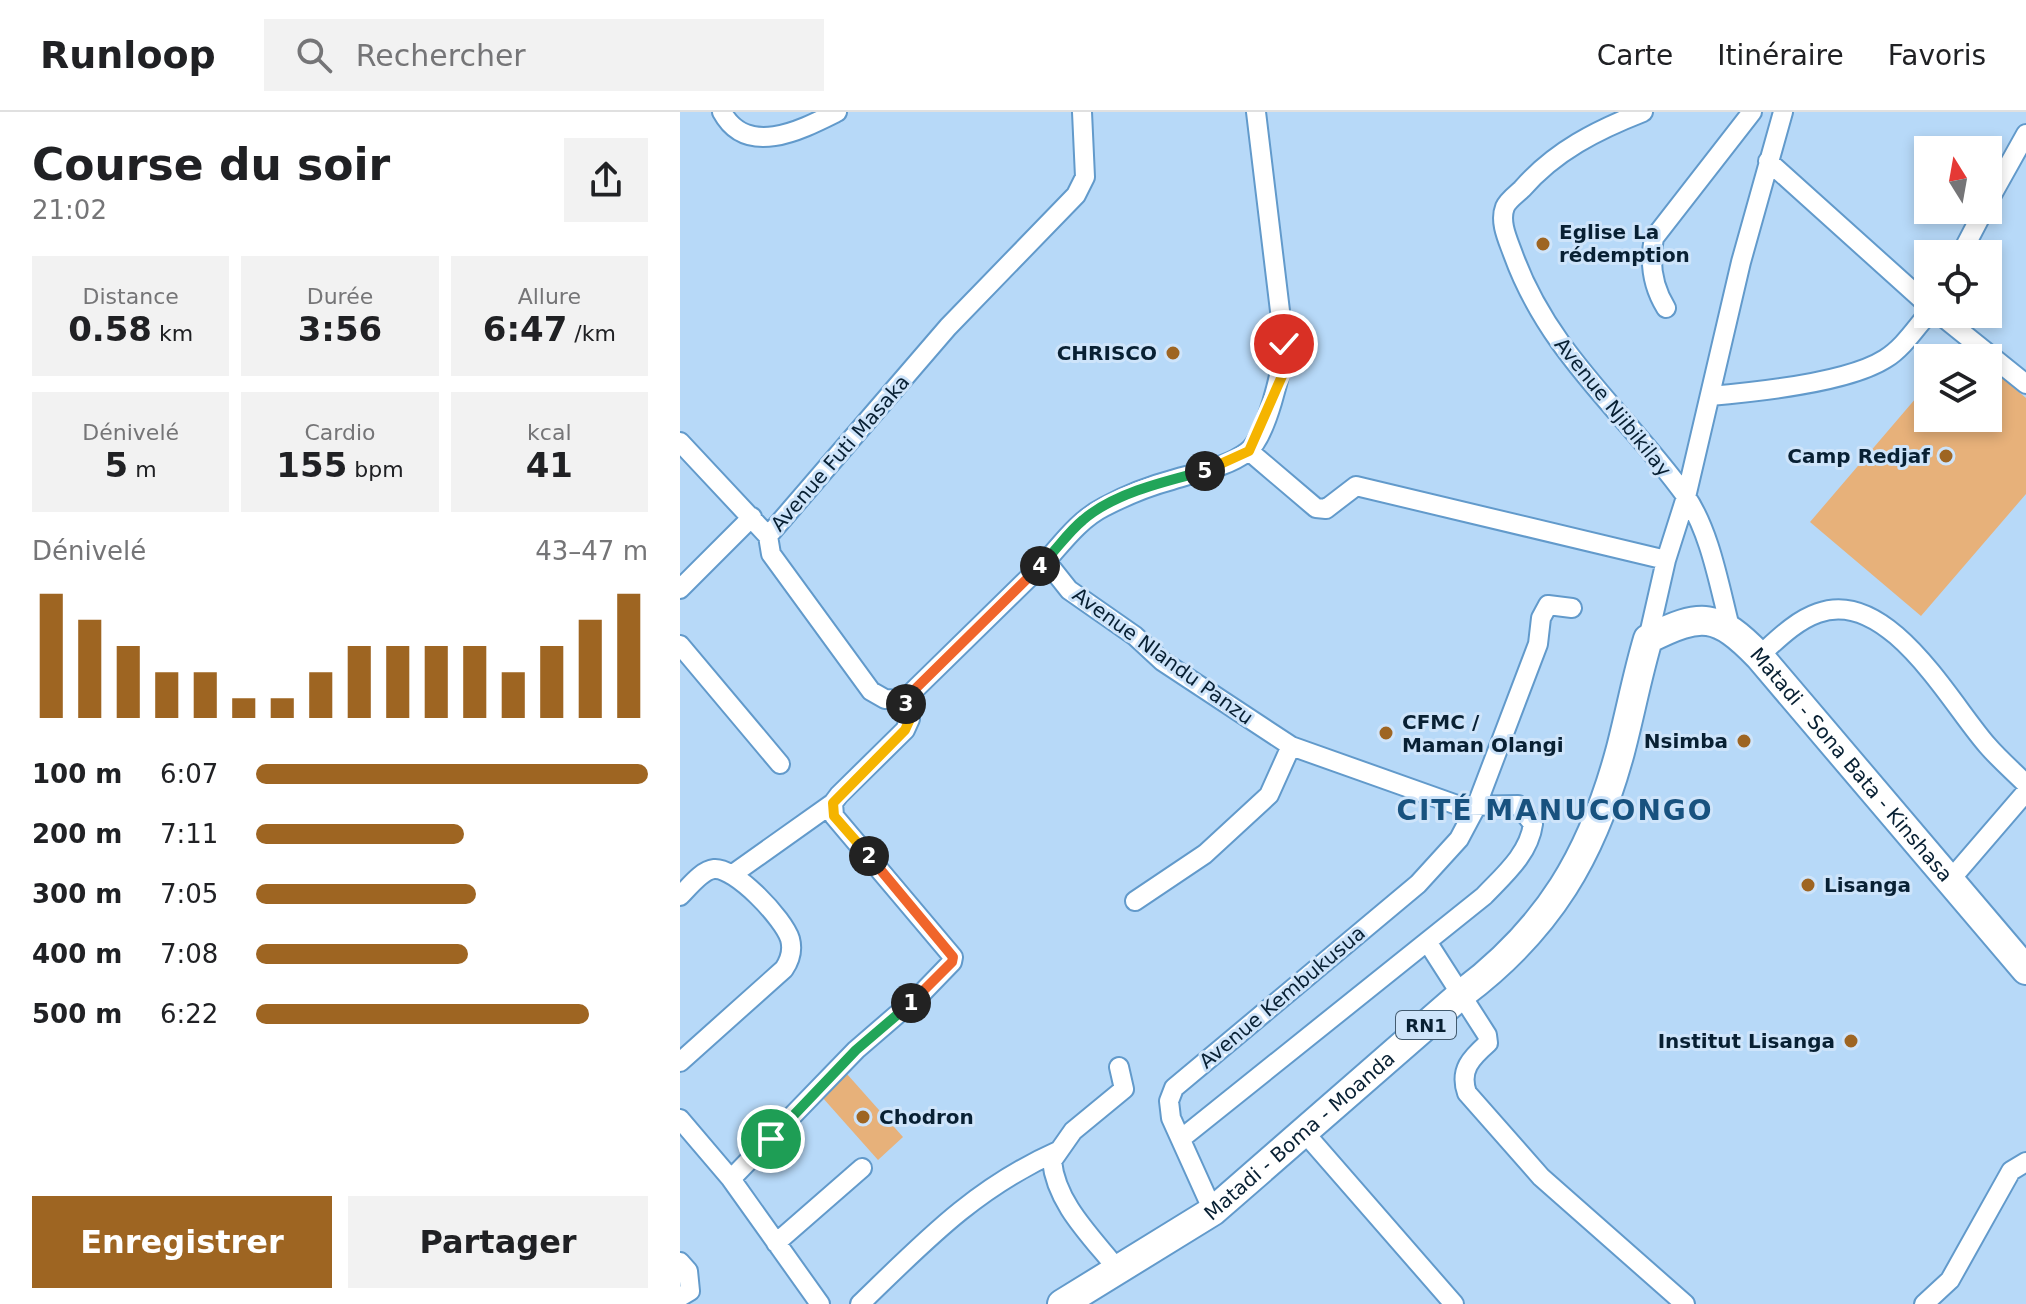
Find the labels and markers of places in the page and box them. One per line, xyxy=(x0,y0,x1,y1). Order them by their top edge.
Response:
place label: Eglise La rédemption xyxy=(1559,220,1690,267)
marker: Eglise La rédemption xyxy=(1534,235,1552,253)
pin xyxy=(1250,310,1318,378)
place label: CHRISCO xyxy=(1057,341,1157,365)
marker: CHRISCO xyxy=(1164,344,1182,362)
place label: Camp Redjaf xyxy=(1787,444,1930,468)
marker: Camp Redjaf xyxy=(1937,447,1955,465)
pin: 5 xyxy=(1185,451,1225,491)
pin: 4 xyxy=(1020,546,1060,586)
pin: 3 xyxy=(886,684,926,724)
place label: CFMC / Maman Olangi xyxy=(1402,710,1564,757)
marker: CFMC / Maman Olangi xyxy=(1377,724,1395,742)
place label: Nsimba xyxy=(1644,729,1728,753)
marker: Nsimba xyxy=(1735,732,1753,750)
pin: 2 xyxy=(849,836,889,876)
place label: Lisanga xyxy=(1824,873,1911,897)
marker: Lisanga xyxy=(1799,876,1817,894)
pin: 1 xyxy=(891,983,931,1023)
place label: Institut Lisanga xyxy=(1658,1029,1835,1053)
marker: Institut Lisanga xyxy=(1842,1032,1860,1050)
pin xyxy=(737,1105,805,1173)
place label: Chodron xyxy=(879,1105,974,1129)
marker: Chodron xyxy=(854,1108,872,1126)

